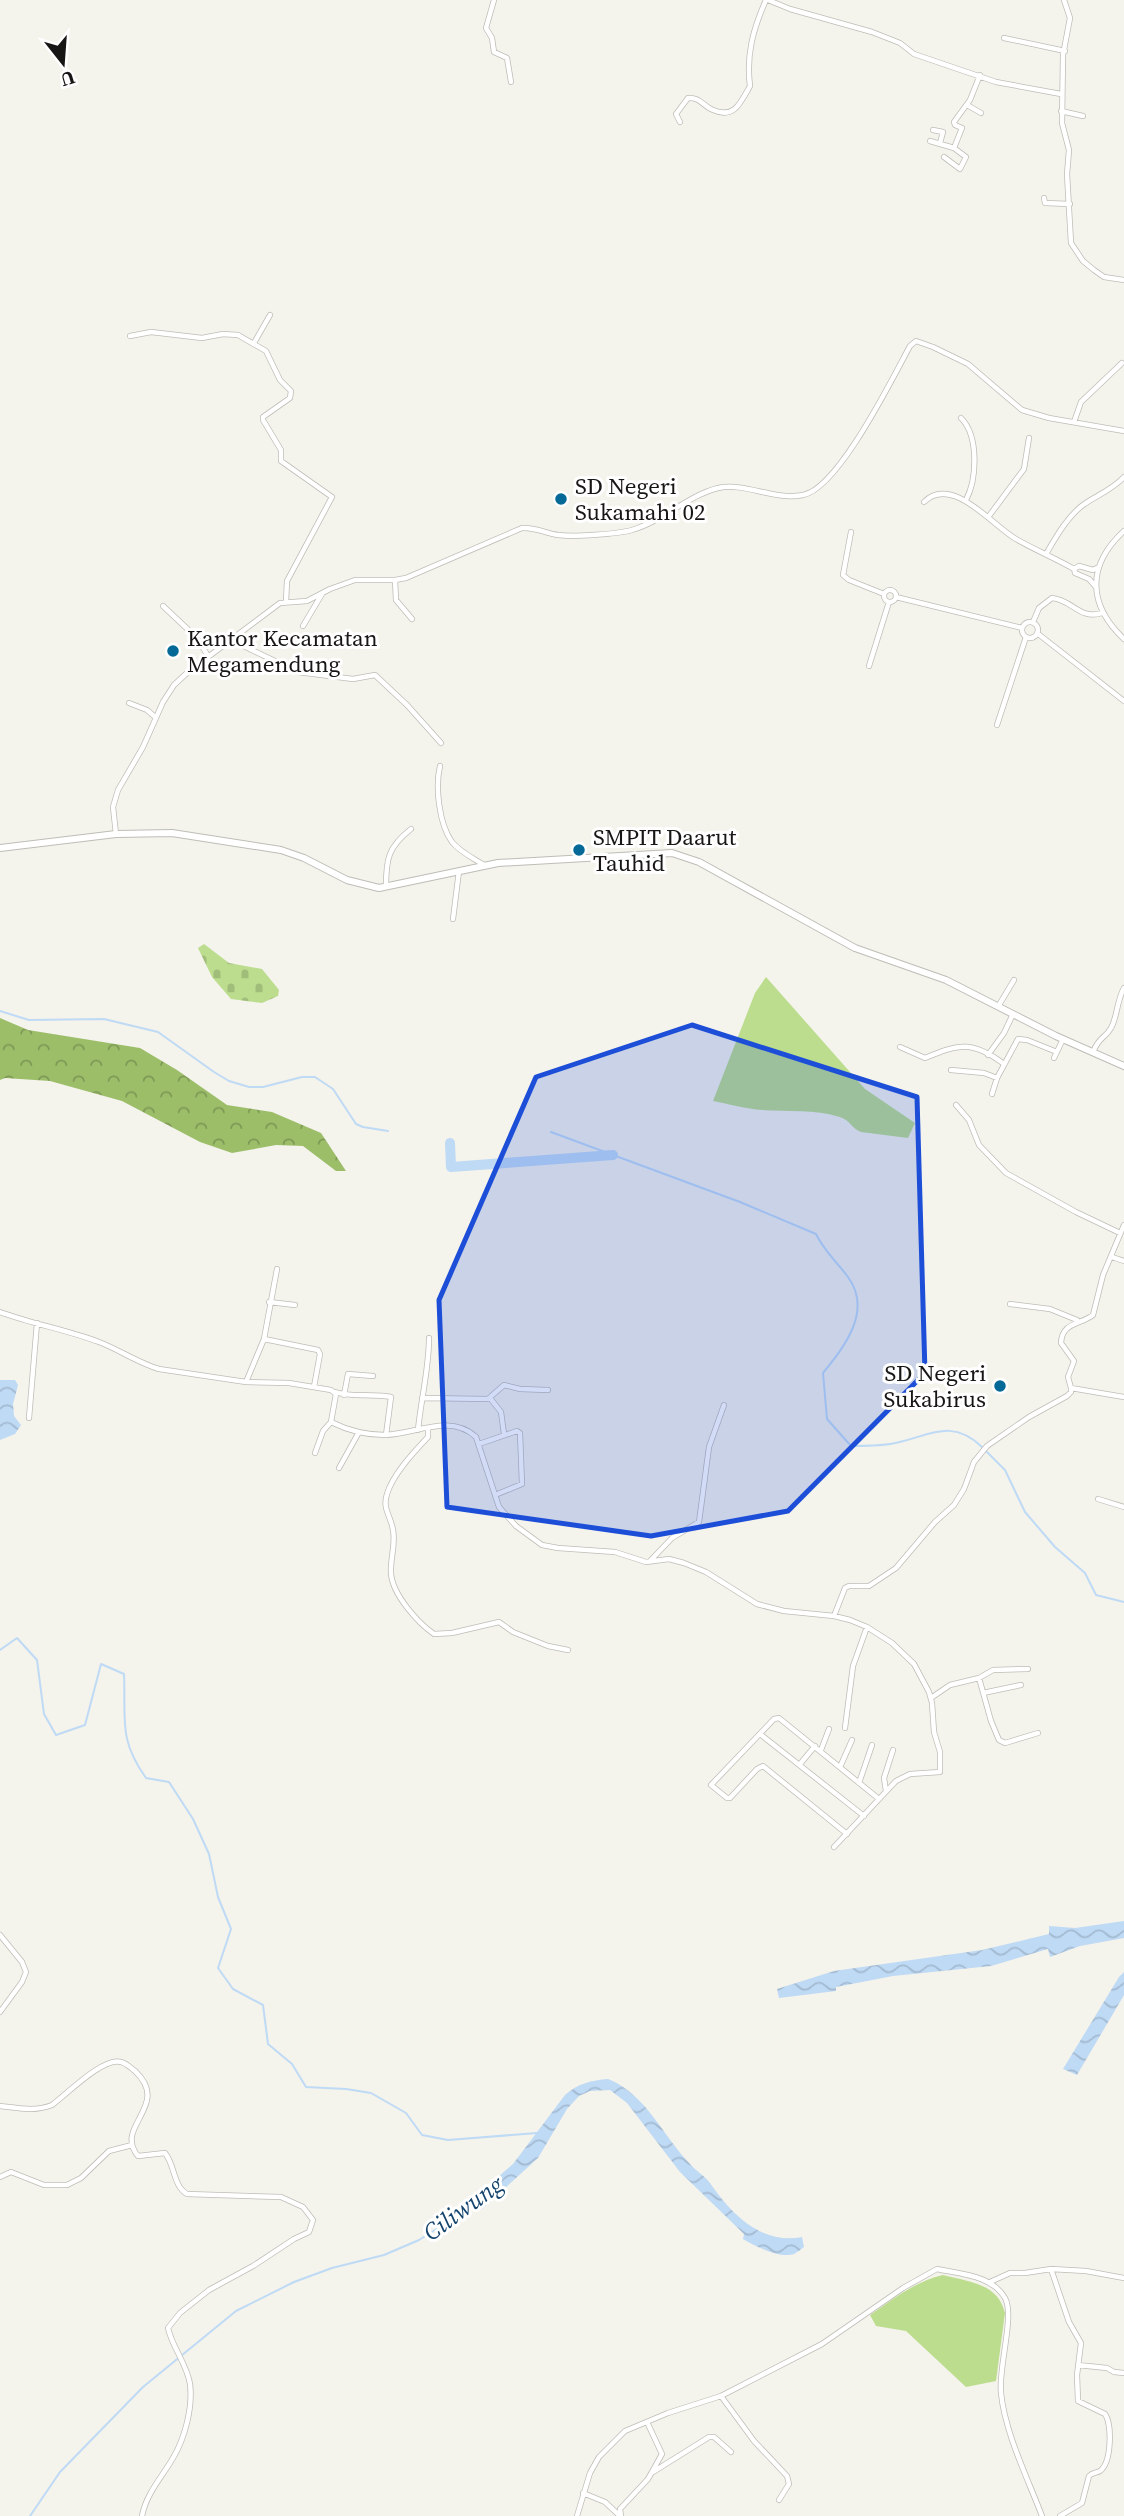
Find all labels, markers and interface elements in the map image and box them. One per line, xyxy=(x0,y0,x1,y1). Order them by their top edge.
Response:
north arrow xyxy=(28,28,98,98)
text: U xyxy=(57,65,78,94)
place label: SD Negeri Sukamahi 02 xyxy=(575,470,706,528)
marker: SD Negeri Sukamahi 02 xyxy=(553,491,569,507)
place label: Kantor Kecamatan Megamendung xyxy=(187,622,378,680)
marker: Kantor Kecamatan Megamendung xyxy=(165,643,181,659)
place label: SMPIT Daarut Tauhid xyxy=(593,821,737,879)
marker: SMPIT Daarut Tauhid xyxy=(571,842,587,858)
place label: SD Negeri Sukabirus xyxy=(884,1357,986,1415)
marker: SD Negeri Sukabirus xyxy=(992,1378,1008,1394)
water label: Ciliwung xyxy=(416,2167,511,2248)

